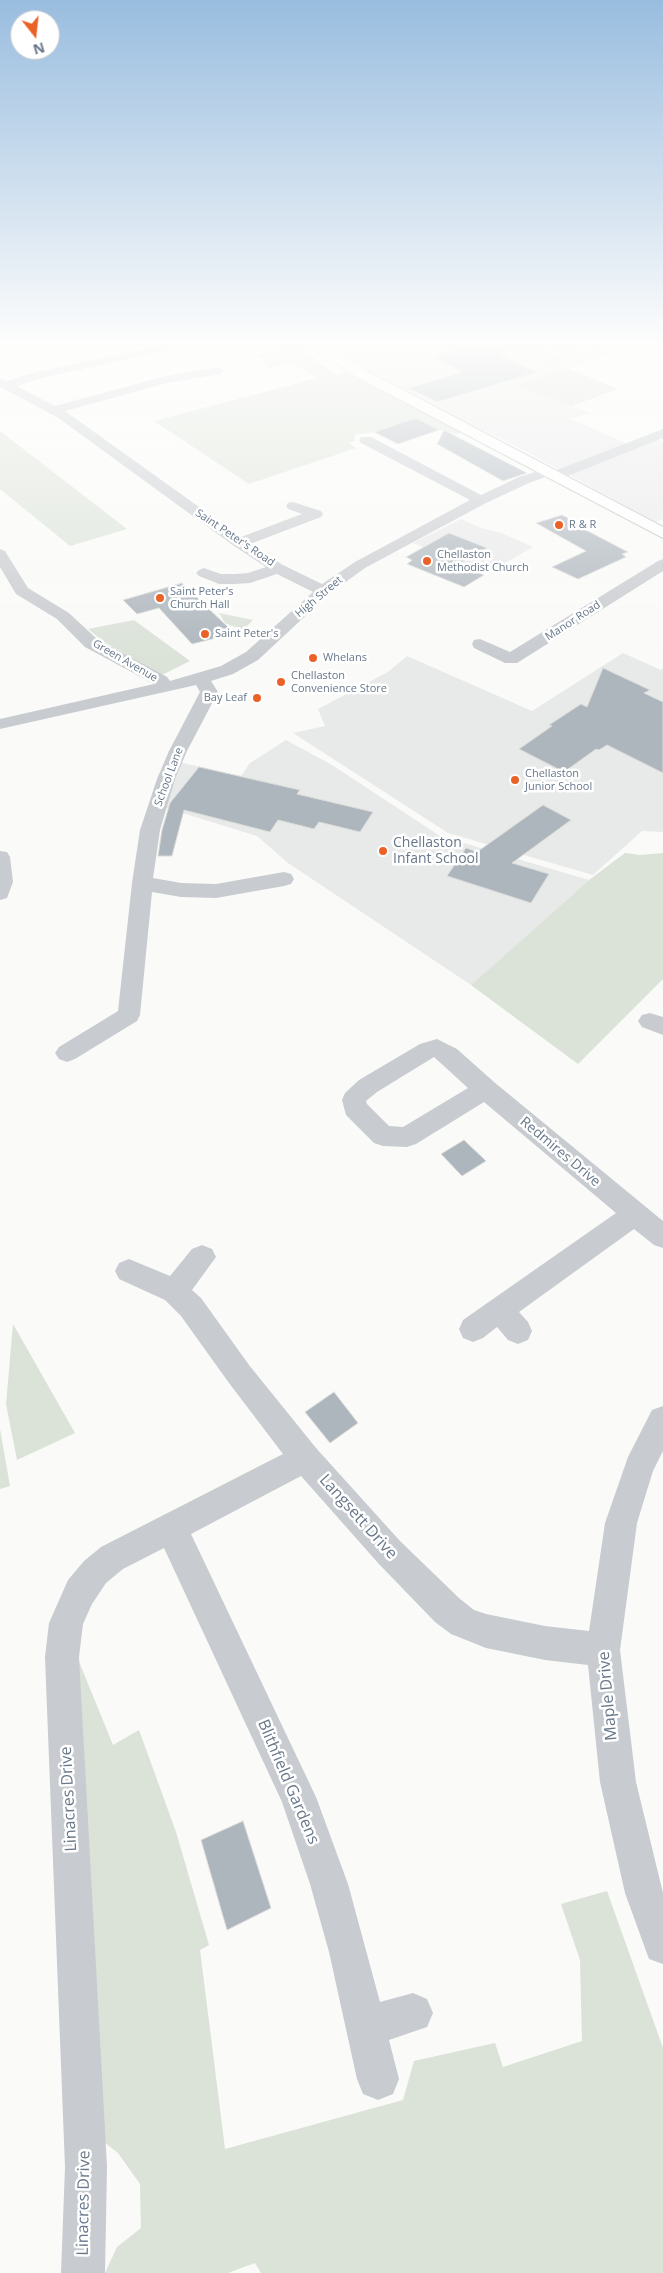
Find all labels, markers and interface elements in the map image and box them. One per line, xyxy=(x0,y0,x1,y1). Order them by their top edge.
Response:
north arrow xyxy=(10,10,60,60)
text: N xyxy=(31,38,47,60)
street label: Saint Peter's Road xyxy=(193,507,277,569)
place label: R & R xyxy=(569,518,596,532)
marker: R & R xyxy=(553,519,565,531)
place label: Chellaston Methodist Church xyxy=(437,548,529,574)
marker: Chellaston Methodist Church xyxy=(421,555,433,567)
street label: High Street xyxy=(293,574,345,620)
place label: Saint Peter's Church Hall xyxy=(170,585,233,611)
marker: Saint Peter's Church Hall xyxy=(154,592,166,604)
street label: Manor Road xyxy=(543,598,603,644)
place label: Saint Peter's xyxy=(215,627,278,641)
marker: Saint Peter's xyxy=(199,628,211,640)
street label: Green Avenue xyxy=(90,637,160,685)
place label: Whelans xyxy=(323,651,367,665)
marker: Whelans xyxy=(307,652,319,664)
place label: Chellaston Convenience Store xyxy=(291,669,387,695)
marker: Chellaston Convenience Store xyxy=(275,676,287,688)
place label: Bay Leaf xyxy=(204,691,247,705)
marker: Bay Leaf xyxy=(251,692,263,704)
street label: School Lane xyxy=(152,746,186,808)
place label: Chellaston Junior School xyxy=(525,767,592,793)
marker: Chellaston Junior School xyxy=(509,774,521,786)
place label: Chellaston Infant School xyxy=(393,835,479,868)
marker: Chellaston Infant School xyxy=(377,845,389,857)
street label: Redmires Drive xyxy=(516,1114,604,1190)
street label: Langsett Drive xyxy=(315,1471,401,1563)
street label: Maple Drive xyxy=(595,1651,621,1741)
street label: Blithfield Gardens xyxy=(253,1717,323,1847)
street label: Linacres Drive xyxy=(57,1746,81,1852)
street label: Linacres Drive xyxy=(73,2150,95,2256)

